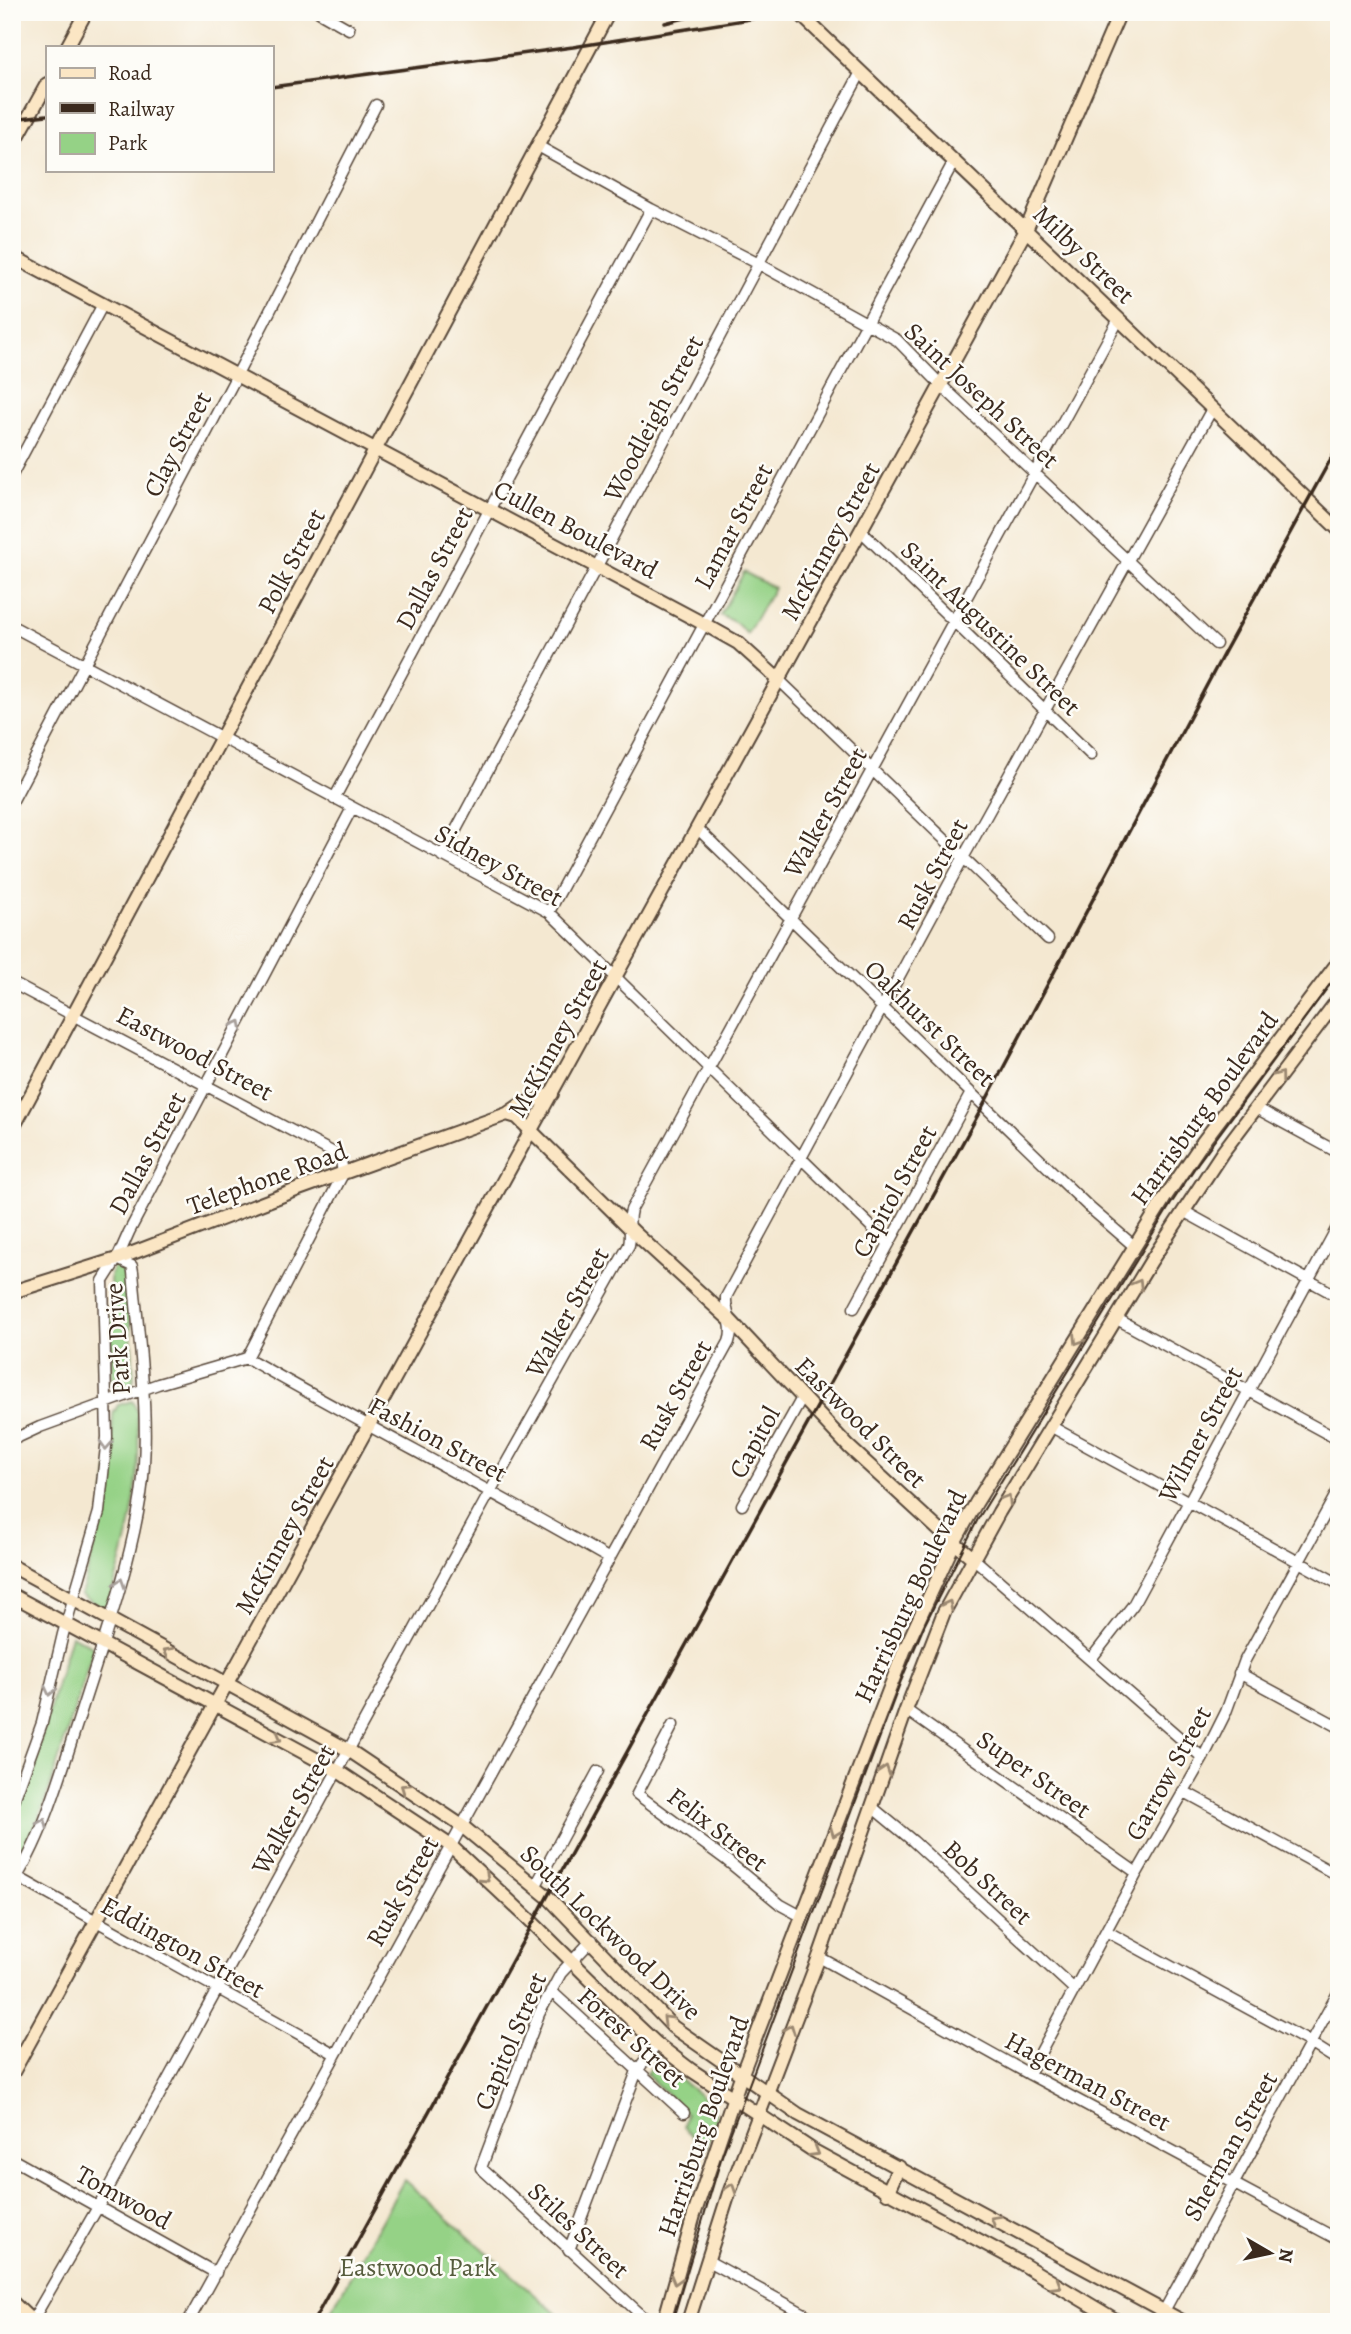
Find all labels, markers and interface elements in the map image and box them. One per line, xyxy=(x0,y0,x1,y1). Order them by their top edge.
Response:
legend xyxy=(46,46,273,172)
text: Road xyxy=(108,59,152,87)
text: Railway xyxy=(108,95,175,123)
text: Park xyxy=(108,129,148,157)
street label: Milby Street xyxy=(1025,197,1142,312)
street label: Saint Joseph Street xyxy=(897,314,1067,477)
street label: Woodleigh Street xyxy=(594,329,712,508)
street label: Clay Street xyxy=(135,385,220,503)
street label: McKinney Street xyxy=(772,455,889,627)
street label: Lamar Street xyxy=(686,457,782,595)
street label: Cullen Boulevard xyxy=(488,471,664,587)
street label: Dallas Street xyxy=(387,500,482,636)
street label: Polk Street xyxy=(249,502,334,620)
street label: Saint Augustine Street xyxy=(893,533,1089,724)
street label: Walker Street xyxy=(775,741,876,884)
street label: Rusk Street xyxy=(888,812,977,936)
street label: Sidney Street xyxy=(428,816,569,915)
street label: McKinney Street xyxy=(499,952,616,1124)
street label: Oakhurst Street xyxy=(857,952,1003,1095)
street label: Eastwood Street xyxy=(110,997,280,1110)
street label: Harrisburg Boulevard xyxy=(1122,1004,1287,1212)
one-way arrow xyxy=(229,1020,243,1032)
one-way arrow xyxy=(1272,1071,1285,1084)
street label: Dallas Street xyxy=(100,1085,195,1221)
street label: Capitol Street xyxy=(844,1118,945,1264)
street label: Telephone Road xyxy=(182,1133,352,1224)
street label: Walker Street xyxy=(517,1241,618,1384)
one-way arrow xyxy=(1130,1278,1143,1291)
street label: Park Drive xyxy=(96,1282,139,1396)
one-way arrow xyxy=(1073,1332,1086,1345)
street label: Rusk Street xyxy=(631,1333,720,1457)
street label: Eastwood Street xyxy=(787,1349,934,1496)
street label: Wilmer Street xyxy=(1149,1360,1251,1509)
street label: Fashion Street xyxy=(362,1388,514,1491)
street label: Capitol xyxy=(720,1400,788,1485)
one-way arrow xyxy=(99,1440,114,1451)
street label: McKinney Street xyxy=(226,1449,343,1621)
street label: Harrisburg Boulevard xyxy=(846,1484,975,1709)
one-way arrow xyxy=(999,1494,1012,1507)
one-way arrow xyxy=(112,1577,126,1590)
one-way arrow xyxy=(939,1600,953,1612)
one-way arrow xyxy=(163,1647,175,1660)
one-way arrow xyxy=(44,1685,58,1697)
street label: Garrow Street xyxy=(1117,1699,1220,1847)
street label: Super Street xyxy=(970,1722,1098,1827)
one-way arrow xyxy=(269,1730,282,1743)
street label: Walker Street xyxy=(243,1738,344,1881)
one-way arrow xyxy=(877,1764,891,1776)
street label: Felix Street xyxy=(660,1779,776,1880)
one-way arrow xyxy=(400,1783,413,1796)
one-way arrow xyxy=(35,1817,49,1830)
one-way arrow xyxy=(830,1826,844,1838)
street label: Rusk Street xyxy=(358,1829,447,1953)
street label: Bob Street xyxy=(935,1832,1040,1933)
street label: South Lockwood Drive xyxy=(512,1837,709,2028)
one-way arrow xyxy=(477,1869,490,1882)
street label: Eddington Street xyxy=(95,1888,271,2007)
street label: Capitol Street xyxy=(466,1967,555,2115)
street label: Forest Street xyxy=(570,1979,694,2096)
street label: Harrisburg Boulevard xyxy=(649,2011,758,2241)
one-way arrow xyxy=(663,2015,676,2028)
street label: Hagerman Street xyxy=(999,2023,1177,2140)
one-way arrow xyxy=(782,2024,796,2036)
street label: Sherman Street xyxy=(1175,2065,1286,2227)
one-way arrow xyxy=(807,2143,820,2156)
street label: Tomwood xyxy=(70,2157,178,2238)
street label: Stiles Street xyxy=(520,2174,637,2287)
one-way arrow xyxy=(723,2182,737,2194)
one-way arrow xyxy=(990,2215,1003,2228)
north arrow xyxy=(1236,2218,1306,2288)
text: N xyxy=(1272,2247,1300,2265)
park label: Eastwood Park xyxy=(339,2250,497,2285)
one-way arrow xyxy=(669,2274,684,2286)
one-way arrow xyxy=(1050,2276,1063,2289)

